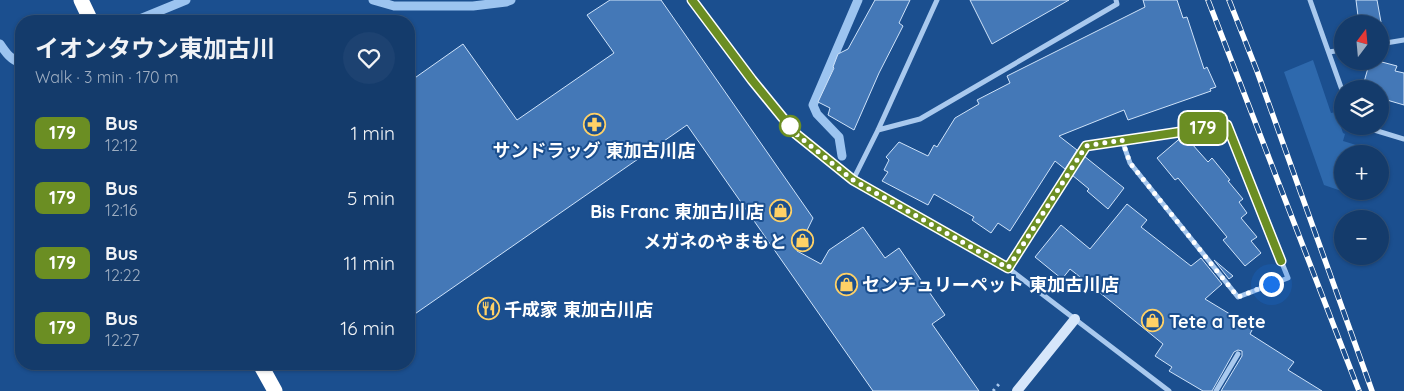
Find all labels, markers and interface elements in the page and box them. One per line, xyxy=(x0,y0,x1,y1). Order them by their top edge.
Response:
north arrow xyxy=(1334,15,1389,70)
map controls xyxy=(1334,15,1389,265)
button: heart xyxy=(343,32,395,84)
text: イオンタウン東加古川 xyxy=(35,33,275,63)
text: Walk · 3 min · 170 m xyxy=(35,67,179,87)
button: layers xyxy=(1334,80,1389,135)
text: Bus xyxy=(105,111,138,135)
line badge: 179 xyxy=(1174,112,1232,144)
pharmacy icon: サンドラッグ 東加古川店 xyxy=(582,113,606,137)
unlabelled marker xyxy=(779,115,801,137)
text: 179 xyxy=(1189,116,1217,139)
text: 179 xyxy=(49,121,76,144)
text: 1 min xyxy=(350,121,395,145)
text: 12:12 xyxy=(105,135,138,155)
place label: サンドラッグ 東加古川店 xyxy=(492,139,696,162)
button: + xyxy=(1334,145,1389,200)
text: Bus xyxy=(105,176,138,200)
text: 179 xyxy=(49,186,76,209)
text: 5 min xyxy=(347,186,395,210)
shop icon: Bis Franc 東加古川店 xyxy=(768,199,792,223)
text: 12:16 xyxy=(105,200,137,220)
place label: Bis Franc 東加古川店 xyxy=(590,200,764,223)
button: − xyxy=(1334,210,1389,265)
shop icon: メガネのやまもと xyxy=(791,229,815,253)
place label: メガネのやまもと xyxy=(643,230,787,253)
text: Bus xyxy=(105,241,138,265)
text: 179 xyxy=(49,251,76,274)
text: 11 min xyxy=(343,251,395,275)
text: 12:22 xyxy=(105,265,141,285)
shop icon: センチュリーペット 東加古川店 xyxy=(834,272,858,296)
your location xyxy=(1259,272,1284,297)
place label: センチュリーペット 東加古川店 xyxy=(862,273,1119,296)
restaurant icon: 千成家 東加古川店 xyxy=(476,297,500,321)
place label: 千成家 東加古川店 xyxy=(504,298,653,321)
text: Bus xyxy=(105,306,138,330)
shop icon: Tete a Tete xyxy=(1141,309,1165,333)
place label: Tete a Tete xyxy=(1169,310,1266,333)
text: 179 xyxy=(49,316,76,339)
text: 16 min xyxy=(340,316,395,340)
text: 12:27 xyxy=(105,330,140,350)

